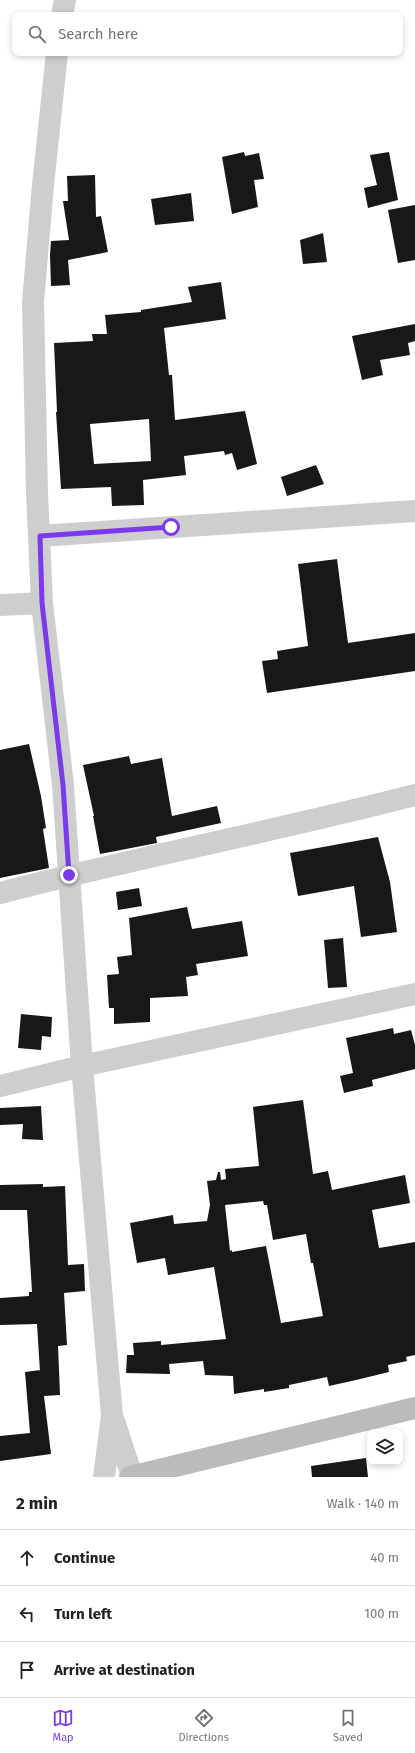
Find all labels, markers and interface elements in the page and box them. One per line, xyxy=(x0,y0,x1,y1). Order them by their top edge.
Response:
search box xyxy=(12,12,403,56)
icon: search xyxy=(26,23,48,45)
text: Search here xyxy=(58,25,138,43)
route start xyxy=(162,518,180,536)
route end xyxy=(60,866,78,884)
map controls xyxy=(367,1429,403,1465)
button: layers xyxy=(367,1429,403,1465)
text: 2 min xyxy=(16,1493,58,1514)
text: Walk · 140 m xyxy=(327,1496,399,1511)
icon: ahead xyxy=(16,1547,38,1569)
text: Continue xyxy=(54,1549,115,1567)
text: 40 m xyxy=(370,1550,399,1565)
icon: left xyxy=(16,1603,38,1625)
text: Turn left xyxy=(54,1605,112,1623)
text: 100 m xyxy=(364,1606,399,1621)
icon: arrive xyxy=(16,1659,38,1681)
text: Arrive at destination xyxy=(54,1661,195,1679)
tab: Map xyxy=(52,1707,74,1744)
tab: Directions xyxy=(178,1707,229,1744)
tab: Saved xyxy=(333,1707,363,1744)

